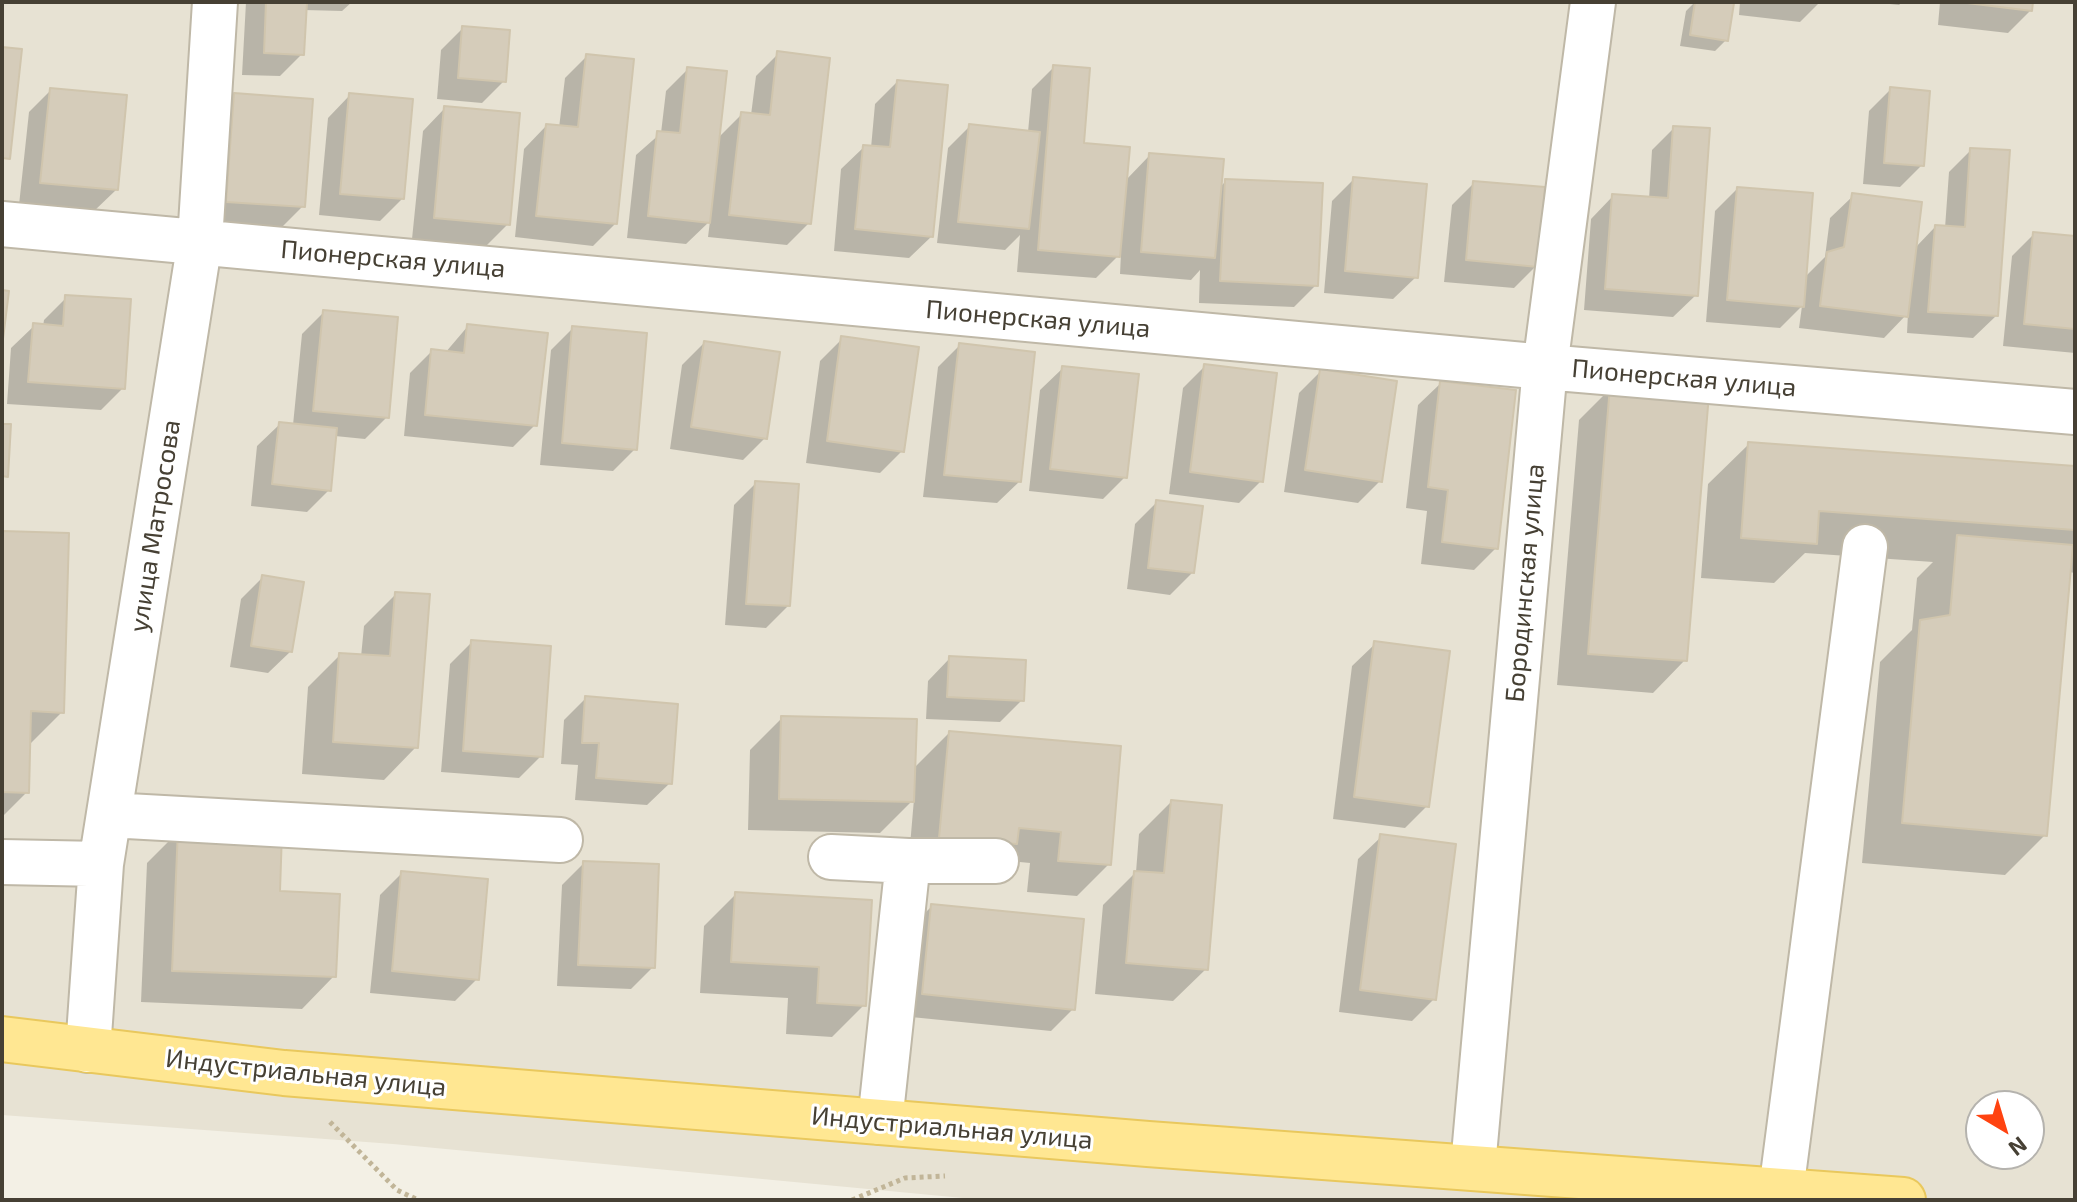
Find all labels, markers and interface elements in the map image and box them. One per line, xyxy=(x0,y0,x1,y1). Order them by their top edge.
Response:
street label: Пионерская улица xyxy=(279,234,507,284)
street label: Пионерская улица xyxy=(924,294,1152,344)
street label: Пионерская улица xyxy=(1570,353,1798,403)
street label: улица Матросова xyxy=(123,418,187,634)
street label: Бородинская улица xyxy=(1499,462,1551,704)
street label: Индустриальная улица xyxy=(164,1043,448,1103)
north arrow xyxy=(1965,1090,2045,1170)
street label: Индустриальная улица xyxy=(810,1100,1094,1156)
text: N xyxy=(2004,1132,2033,1162)

